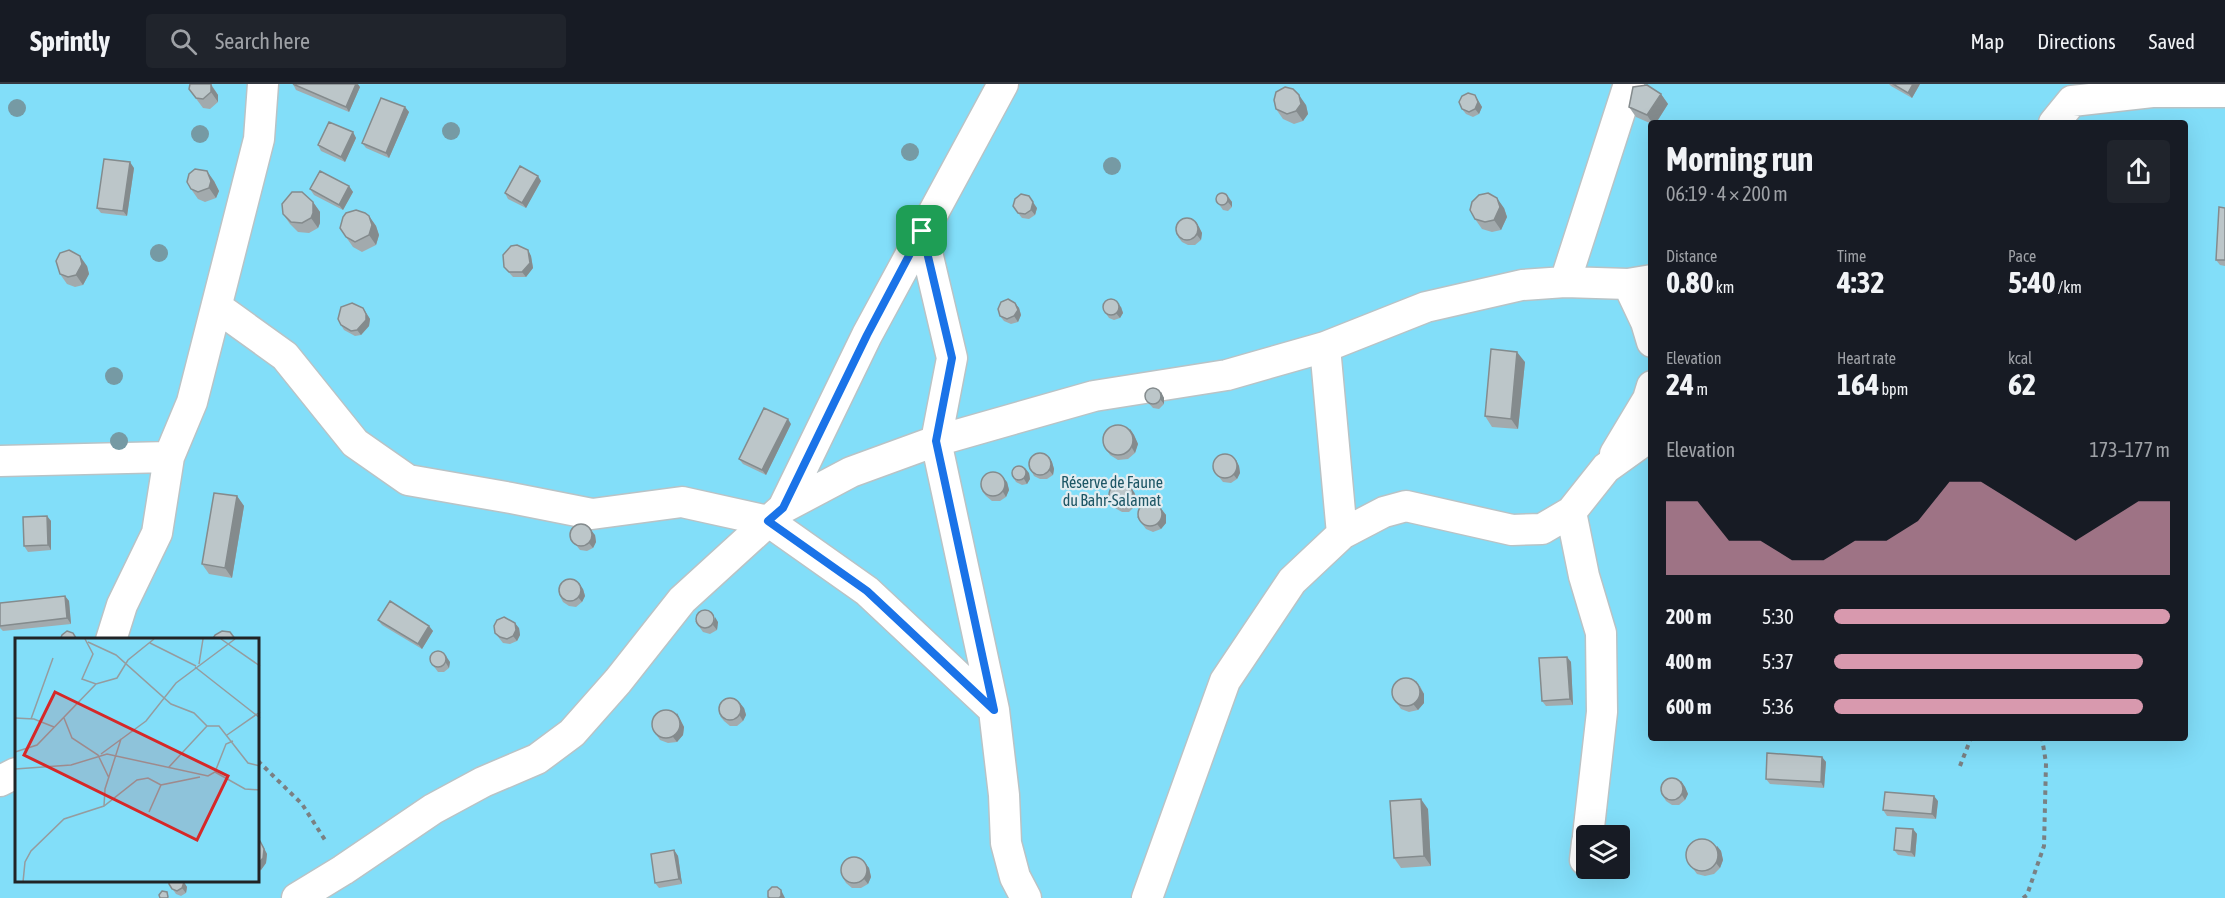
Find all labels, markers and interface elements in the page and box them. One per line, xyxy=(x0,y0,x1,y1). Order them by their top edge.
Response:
search box xyxy=(146,14,566,68)
text: Sprintly xyxy=(30,25,110,57)
icon: search xyxy=(167,25,200,58)
text: Search here xyxy=(215,28,310,54)
text: Map xyxy=(1970,29,2004,53)
text: Directions xyxy=(2037,29,2116,53)
text: Saved xyxy=(2149,29,2195,53)
text: Morning run xyxy=(1666,140,1813,178)
button: share xyxy=(2107,140,2170,203)
text: 06:19 · 4 × 200 m xyxy=(1666,182,1788,205)
pin xyxy=(896,205,947,256)
icon: arrive xyxy=(905,214,938,247)
text: Distance xyxy=(1666,247,1717,265)
text: Time xyxy=(1837,247,1866,265)
text: Pace xyxy=(2008,247,2036,265)
text: 0.80 xyxy=(1666,265,1714,299)
text: 4:32 xyxy=(1837,265,1885,299)
text: 5:40 xyxy=(2008,265,2056,299)
text: km xyxy=(1714,278,1734,296)
text: /km xyxy=(2056,278,2082,296)
text: Elevation xyxy=(1666,349,1721,367)
text: Heart rate xyxy=(1837,349,1896,367)
text: kcal xyxy=(2008,349,2032,367)
text: 24 xyxy=(1666,367,1694,401)
text: 164 xyxy=(1837,367,1879,401)
text: 62 xyxy=(2008,367,2036,401)
text: m xyxy=(1694,380,1708,398)
text: bpm xyxy=(1879,380,1908,398)
text: Elevation xyxy=(1666,438,1735,461)
text: 173–177 m xyxy=(2089,438,2170,461)
park label: Réserve de Faune du Bahr-Salamat xyxy=(1061,473,1163,509)
text: 200 m xyxy=(1666,605,1711,628)
text: 5:30 xyxy=(1762,605,1794,628)
inset map xyxy=(15,638,260,883)
text: 400 m xyxy=(1666,650,1711,673)
text: 5:37 xyxy=(1762,650,1794,673)
text: 600 m xyxy=(1666,695,1711,718)
text: 5:36 xyxy=(1762,695,1794,718)
map controls xyxy=(1576,825,1630,879)
button: layers xyxy=(1576,825,1630,879)

